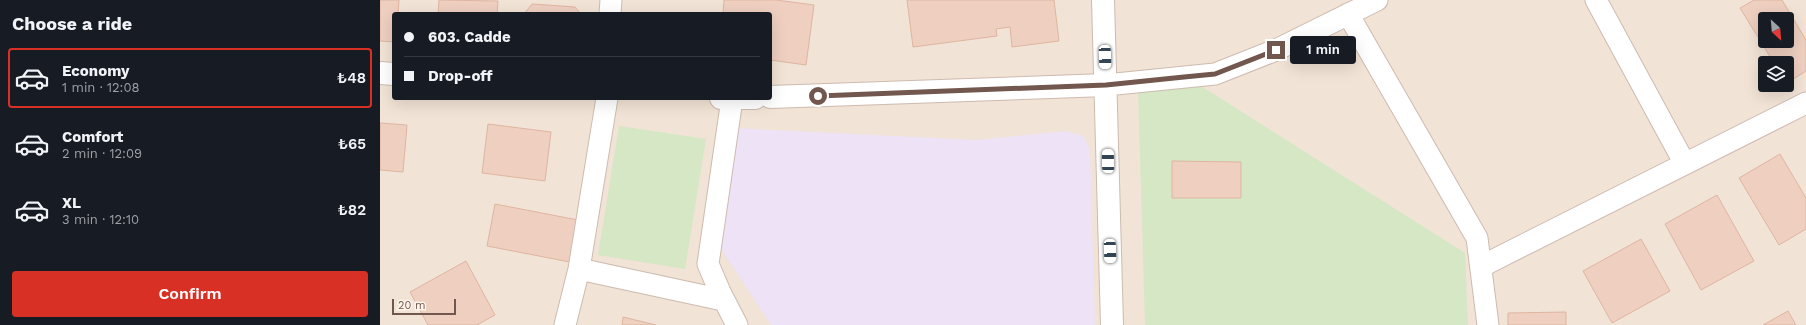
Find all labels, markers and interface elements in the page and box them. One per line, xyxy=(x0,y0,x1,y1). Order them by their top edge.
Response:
north arrow xyxy=(1758,12,1794,48)
map controls xyxy=(1758,12,1794,92)
text: Choose a ride xyxy=(12,13,132,34)
text: 603. Cadde xyxy=(428,28,511,46)
callout: 1 min xyxy=(1290,36,1356,64)
route end xyxy=(1267,41,1285,59)
text: 1 min xyxy=(1306,42,1340,57)
car xyxy=(1099,45,1111,69)
button: layers xyxy=(1758,56,1794,92)
icon: car xyxy=(14,60,50,96)
text: Economy xyxy=(62,62,129,80)
text: Drop-off xyxy=(428,67,493,85)
text: ₺48 xyxy=(337,69,366,87)
text: 1 min · 12:08 xyxy=(62,80,140,95)
route start xyxy=(809,87,827,105)
icon: car xyxy=(14,126,50,162)
text: Comfort xyxy=(62,128,123,146)
text: ₺65 xyxy=(338,135,366,153)
text: 2 min · 12:09 xyxy=(62,146,142,161)
car xyxy=(1102,149,1114,173)
icon: car xyxy=(14,192,50,228)
text: XL xyxy=(62,194,81,212)
text: ₺82 xyxy=(337,201,366,219)
text: 3 min · 12:10 xyxy=(62,212,139,227)
car xyxy=(1104,239,1116,263)
button: Confirm xyxy=(12,271,368,317)
scale bar xyxy=(392,297,456,316)
text: 20 m xyxy=(398,299,426,312)

